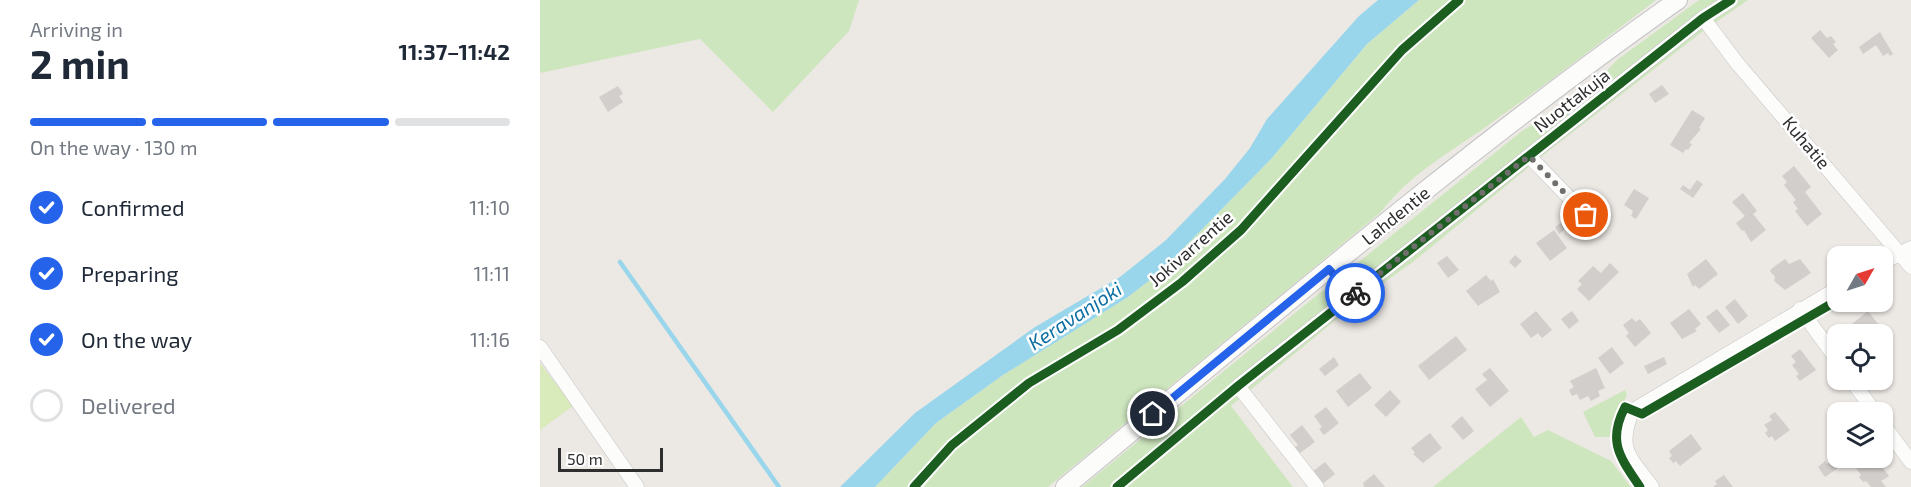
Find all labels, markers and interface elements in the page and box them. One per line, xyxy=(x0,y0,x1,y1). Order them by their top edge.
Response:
text: Arriving in xyxy=(30,17,123,41)
text: 11:37–11:42 xyxy=(399,38,510,64)
text: 2 min xyxy=(30,40,130,87)
street label: Nuottakuja xyxy=(1529,64,1614,137)
street label: Kuhatie xyxy=(1778,111,1835,173)
text: On the way · 130 m xyxy=(30,135,197,159)
street label: Lahdentie xyxy=(1357,181,1434,249)
pin xyxy=(1560,189,1611,240)
icon: check xyxy=(30,191,63,224)
text: Confirmed xyxy=(81,194,185,220)
text: 11:10 xyxy=(469,195,510,219)
icon: bag xyxy=(1569,198,1602,231)
street label: Jokivarrentie xyxy=(1144,206,1237,291)
north arrow xyxy=(1827,246,1893,312)
map controls xyxy=(1827,246,1893,468)
icon: check xyxy=(30,257,63,290)
text: Preparing xyxy=(81,260,179,286)
text: 11:11 xyxy=(473,261,510,285)
courier xyxy=(1325,263,1385,323)
water label: Keravanjoki xyxy=(1023,276,1126,354)
icon: bike xyxy=(1339,277,1372,310)
icon: check xyxy=(30,323,63,356)
button: locate xyxy=(1827,324,1893,390)
text: On the way xyxy=(81,326,192,352)
text: 11:16 xyxy=(470,327,510,351)
pin xyxy=(1127,388,1178,439)
text: Delivered xyxy=(81,392,176,418)
icon: home xyxy=(1136,397,1169,430)
button: layers xyxy=(1827,402,1893,468)
scale bar xyxy=(558,445,663,472)
text: 50 m xyxy=(567,449,603,468)

